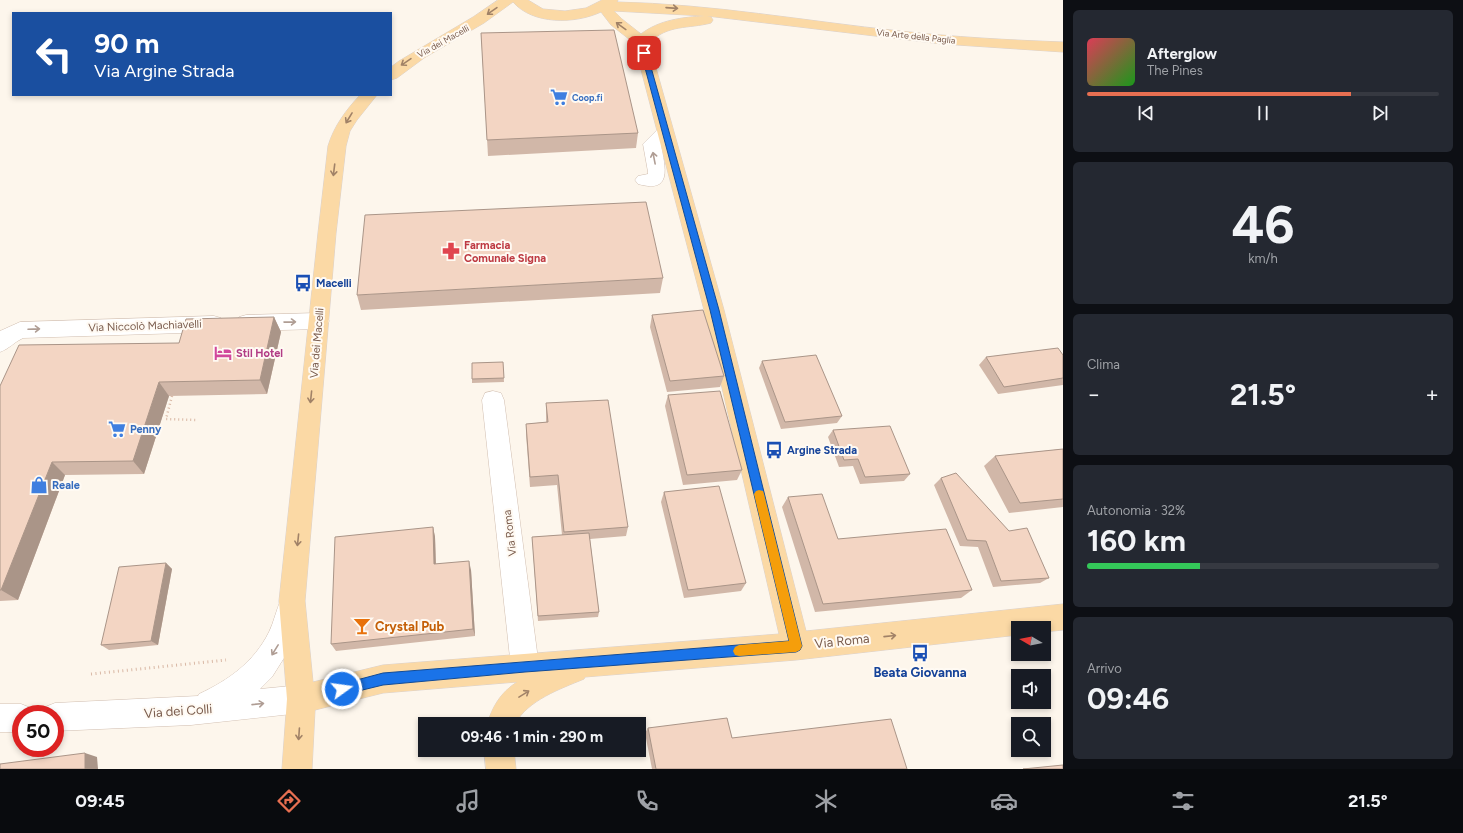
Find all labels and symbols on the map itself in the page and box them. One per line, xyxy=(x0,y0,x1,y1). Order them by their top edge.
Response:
one-way arrow xyxy=(665,4,678,11)
one-way arrow xyxy=(487,7,498,15)
street label: Via dei Macelli xyxy=(415,22,471,60)
one-way arrow xyxy=(616,22,627,30)
street label: Via Arte della Paglia xyxy=(876,26,956,46)
pin xyxy=(627,36,661,70)
one-way arrow xyxy=(401,58,412,66)
supermarket icon: Coop.fi xyxy=(549,87,569,107)
place label: Coop.fi xyxy=(572,92,603,103)
one-way arrow xyxy=(344,112,352,124)
one-way arrow xyxy=(650,152,658,165)
one-way arrow xyxy=(330,163,338,176)
place label: Farmacia Comunale Signa xyxy=(464,239,546,265)
pharmacy icon: Farmacia Comunale Signa xyxy=(441,241,461,261)
bus stop icon: Macelli xyxy=(293,273,313,293)
place label: Macelli xyxy=(316,277,352,290)
street label: Via dei Macelli xyxy=(307,307,327,379)
street label: Via Niccolò Machiavelli xyxy=(88,318,202,334)
one-way arrow xyxy=(283,318,296,326)
one-way arrow xyxy=(27,325,40,333)
hotel icon: Stil Hotel xyxy=(213,343,233,363)
place label: Stil Hotel xyxy=(236,347,283,360)
one-way arrow xyxy=(308,391,315,404)
supermarket icon: Penny xyxy=(107,419,127,439)
place label: Penny xyxy=(130,423,162,436)
bus stop icon: Argine Strada xyxy=(764,440,784,460)
place label: Argine Strada xyxy=(787,444,857,457)
shop icon: Reale xyxy=(29,475,49,495)
place label: Reale xyxy=(52,479,80,492)
street label: Via Roma xyxy=(501,509,519,557)
one-way arrow xyxy=(294,533,302,546)
bar icon: Crystal Pub xyxy=(352,616,372,636)
place label: Crystal Pub xyxy=(375,619,444,634)
north arrow xyxy=(1011,621,1051,661)
street label: Via Roma xyxy=(814,631,870,651)
one-way arrow xyxy=(883,632,896,640)
bus stop icon: Beata Giovanna xyxy=(910,643,930,663)
one-way arrow xyxy=(270,644,278,656)
place label: Beata Giovanna xyxy=(873,665,967,680)
position arrow xyxy=(321,668,363,710)
one-way arrow xyxy=(519,690,530,699)
one-way arrow xyxy=(251,700,264,708)
street label: Via dei Colli xyxy=(143,701,213,721)
speed limit sign: 50 xyxy=(12,705,64,757)
one-way arrow xyxy=(295,727,302,740)

